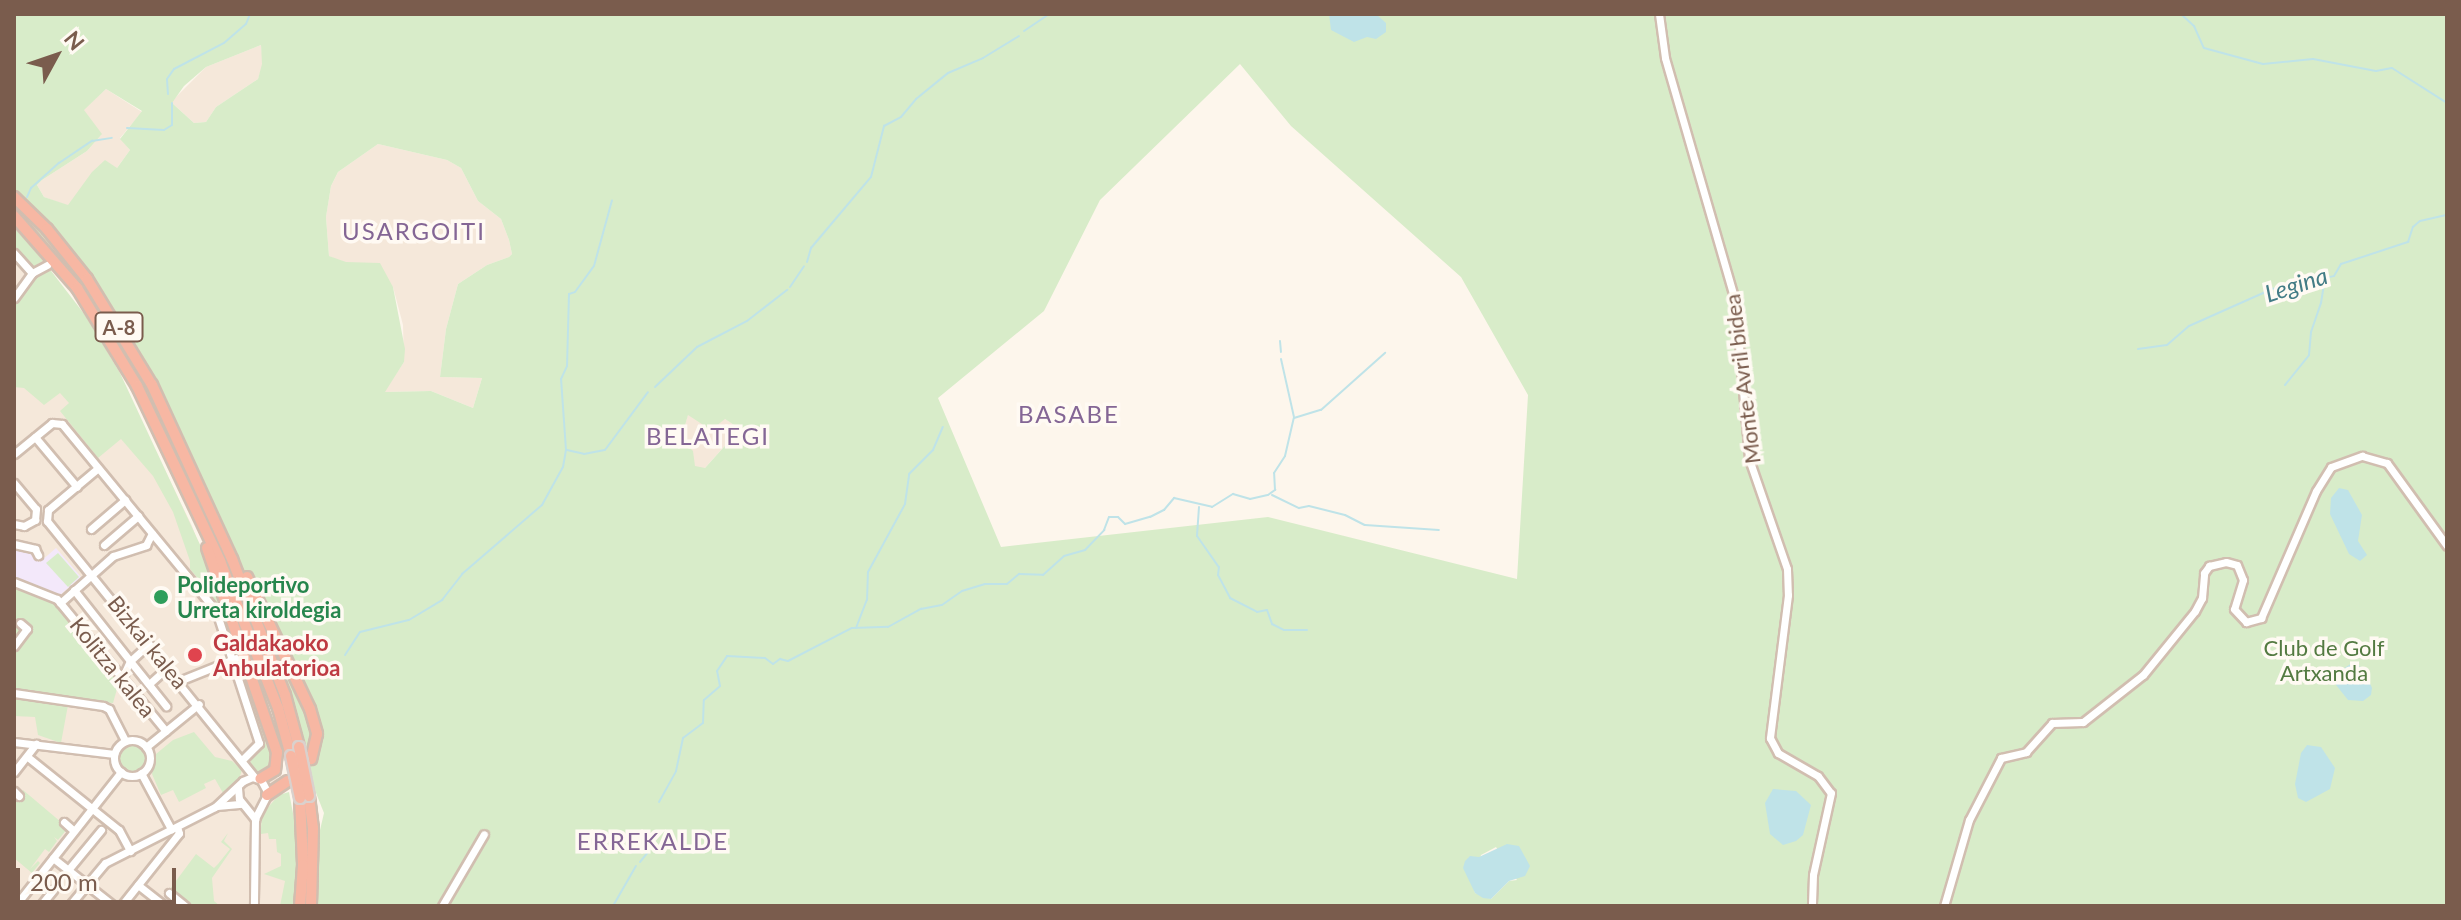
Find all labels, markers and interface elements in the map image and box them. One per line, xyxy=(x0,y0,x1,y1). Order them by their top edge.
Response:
north arrow xyxy=(16,16,96,96)
text: N xyxy=(59,25,91,55)
district label: USARGOITI xyxy=(342,217,486,245)
water label: Legina xyxy=(2261,260,2331,308)
street label: Monte Avril bidea xyxy=(1718,292,1766,466)
road number: A-8 xyxy=(93,311,145,343)
district label: BASABE xyxy=(1018,400,1120,428)
district label: BELATEGI xyxy=(646,422,770,450)
place label: Polideportivo Urreta kiroldegia xyxy=(177,571,341,622)
marker: Polideportivo Urreta kiroldegia xyxy=(152,588,170,606)
street label: Bizkai kalea xyxy=(102,590,194,694)
street label: Kolitza kalea xyxy=(65,612,161,722)
place label: Galdakaoko Anbulatorioa xyxy=(213,629,340,680)
park label: Club de Golf Artxanda xyxy=(2264,634,2384,686)
marker: Galdakaoko Anbulatorioa xyxy=(184,644,206,666)
district label: ERREKALDE xyxy=(577,827,729,855)
scale bar xyxy=(20,852,180,902)
text: 200 m xyxy=(30,867,98,896)

